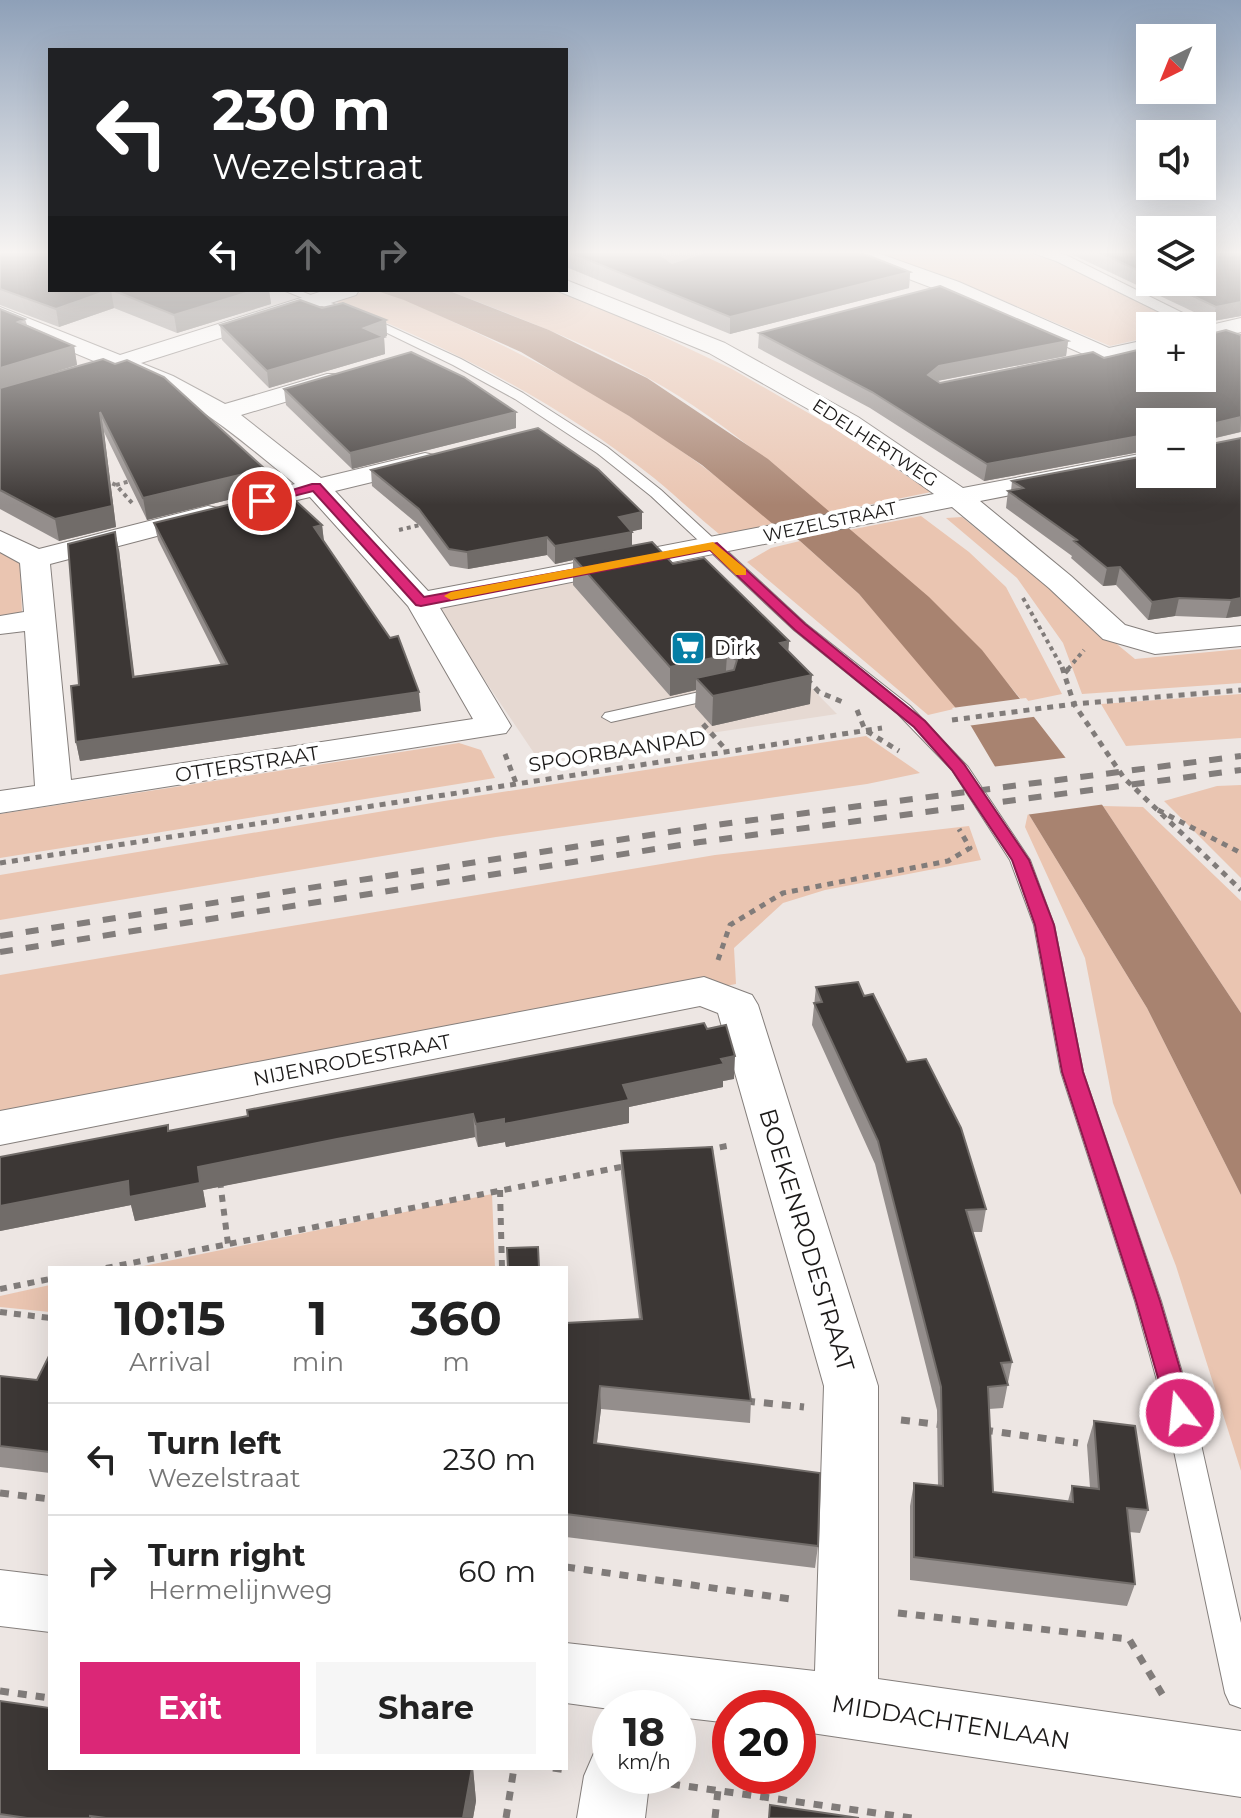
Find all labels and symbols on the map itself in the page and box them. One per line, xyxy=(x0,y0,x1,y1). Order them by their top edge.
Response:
north arrow xyxy=(1136,24,1216,104)
street label: EDELHERTWEG xyxy=(808,394,942,492)
pin xyxy=(228,467,296,535)
street label: WEZELSTRAAT xyxy=(761,497,899,547)
supermarket icon: Dirk xyxy=(669,629,707,667)
place label: Dirk xyxy=(714,636,756,660)
street label: SPOORBAANPAD xyxy=(527,725,707,777)
street label: OTTERSTRAAT xyxy=(173,741,321,787)
street label: NIJENRODESTRAAT xyxy=(251,1029,453,1091)
street label: BOEKENRODESTRAAT xyxy=(753,1105,861,1375)
position arrow xyxy=(1138,1371,1222,1455)
street label: MIDDACHTENLAAN xyxy=(830,1689,1072,1755)
speed limit sign: 20 xyxy=(712,1690,816,1794)

